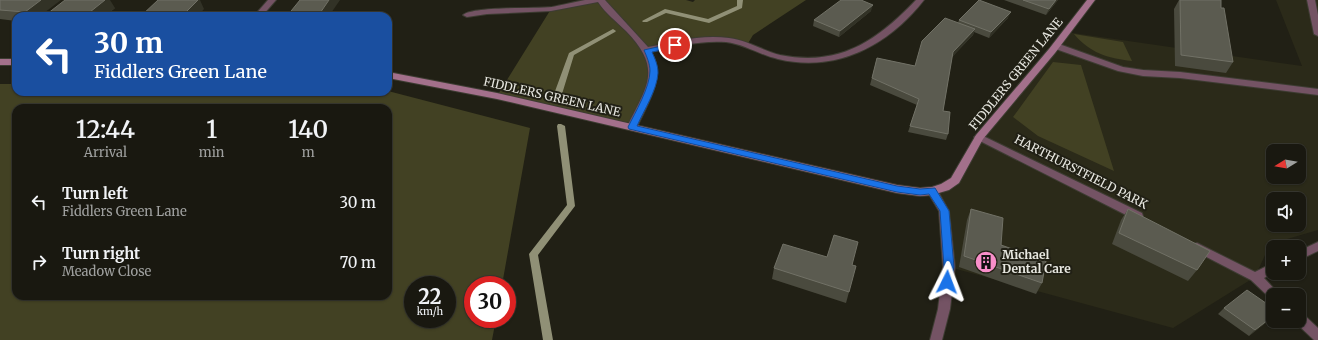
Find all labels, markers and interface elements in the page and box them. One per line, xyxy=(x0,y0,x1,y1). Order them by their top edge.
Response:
street label: FIDDLERS GREEN LANE xyxy=(966,14,1066,133)
text: 30 m xyxy=(94,25,163,61)
icon: left xyxy=(28,28,80,80)
pin xyxy=(658,28,692,62)
icon: arrive xyxy=(664,34,686,56)
text: Fiddlers Green Lane xyxy=(94,60,267,83)
street label: FIDDLERS GREEN LANE xyxy=(482,73,622,120)
text: 12:44 xyxy=(76,114,135,145)
text: 1 xyxy=(206,114,217,145)
text: 140 xyxy=(288,114,328,145)
street label: HARTHURSTFIELD PARK xyxy=(1012,131,1151,212)
text: Arrival xyxy=(84,144,127,161)
text: min xyxy=(199,144,225,161)
text: m xyxy=(302,144,315,161)
north arrow xyxy=(1266,144,1306,184)
map controls xyxy=(1266,144,1306,328)
text: Turn left xyxy=(62,184,128,203)
icon: left xyxy=(28,191,50,213)
button: sound xyxy=(1266,192,1306,232)
text: 30 m xyxy=(339,193,376,212)
text: Fiddlers Green Lane xyxy=(62,203,187,220)
button: + xyxy=(1266,240,1306,280)
text: Turn right xyxy=(62,244,140,263)
place label: Michael Dental Care xyxy=(1002,247,1071,276)
building icon: Michael Dental Care xyxy=(973,249,999,275)
icon: right xyxy=(28,251,50,273)
text: 70 m xyxy=(340,253,376,272)
position arrow xyxy=(926,261,968,303)
text: Meadow Close xyxy=(62,263,151,280)
speed limit sign: 30 xyxy=(464,276,516,328)
text: 22 xyxy=(418,284,442,309)
button: − xyxy=(1266,288,1306,328)
text: km/h xyxy=(417,305,443,318)

